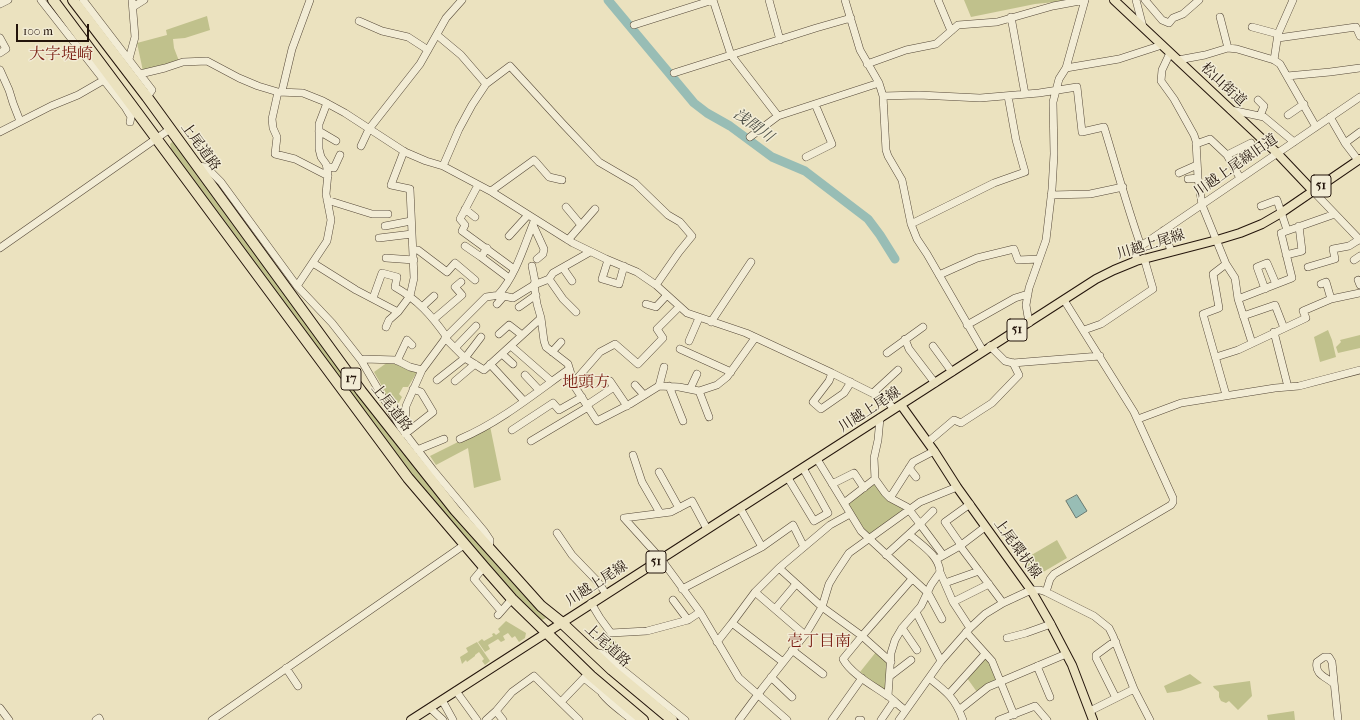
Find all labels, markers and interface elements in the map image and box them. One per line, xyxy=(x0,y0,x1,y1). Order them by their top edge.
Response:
scale bar xyxy=(18,16,91,42)
text: 100 m xyxy=(23,24,53,38)
district label: 大字堤崎 xyxy=(29,45,93,65)
street label: 松山街道 xyxy=(1197,60,1249,110)
water label: 浅間川 xyxy=(730,105,776,147)
street label: 上尾道路 xyxy=(177,119,223,175)
street label: 川越上尾線旧道 xyxy=(1191,131,1281,201)
road number: 51 xyxy=(1311,175,1331,197)
street label: 川越上尾線 xyxy=(1115,227,1187,263)
road number: 51 xyxy=(1007,319,1027,341)
road number: 17 xyxy=(341,368,361,390)
district label: 地頭方 xyxy=(562,373,610,393)
street label: 上尾道路 xyxy=(367,381,415,435)
street label: 川越上尾線 xyxy=(836,384,904,436)
street label: 上尾環状線 xyxy=(990,516,1044,582)
road number: 51 xyxy=(646,551,666,573)
street label: 川越上尾線 xyxy=(563,558,631,610)
street label: 上尾道路 xyxy=(581,621,633,671)
district label: 壱丁目南 xyxy=(787,632,851,652)

